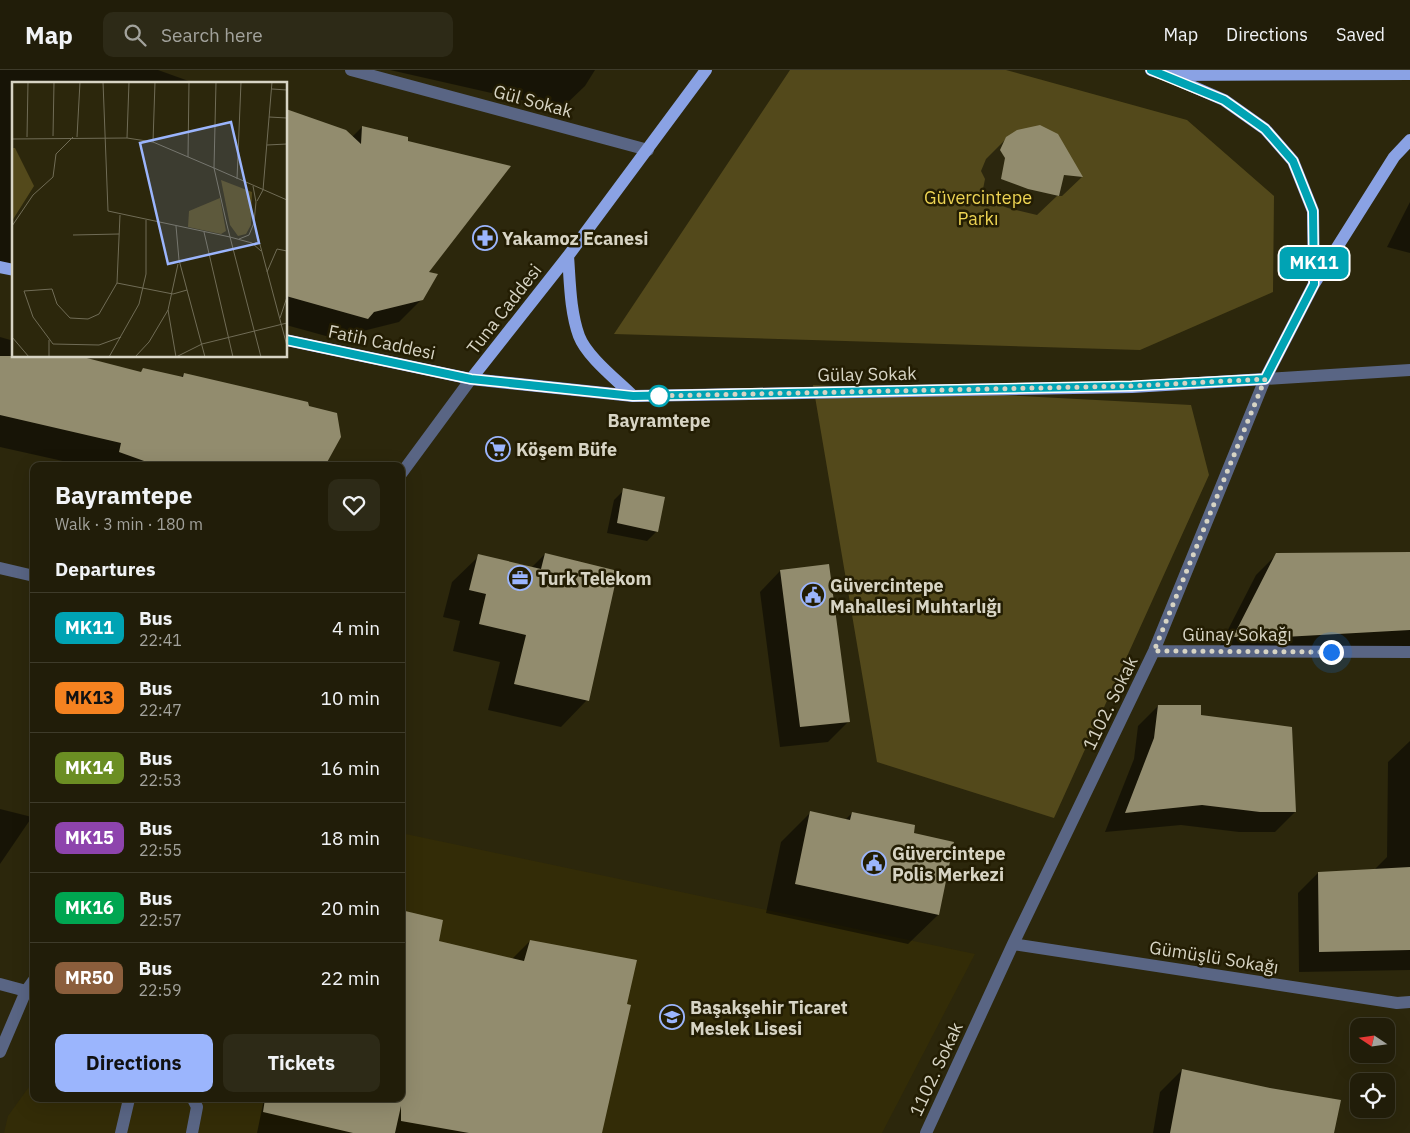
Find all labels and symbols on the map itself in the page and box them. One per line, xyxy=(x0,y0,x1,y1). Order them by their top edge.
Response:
street label: Gül Sokak xyxy=(491,79,576,123)
inset map xyxy=(12,82,288,358)
park label: Güvercintepe Parkı xyxy=(924,186,1032,230)
pharmacy icon: Yakamoz Ecanesi xyxy=(472,225,498,251)
place label: Yakamoz Ecanesi xyxy=(502,227,648,250)
line badge: MK11 xyxy=(1279,247,1349,279)
street label: Tuna Caddesi xyxy=(462,259,546,359)
street label: Fatih Caddesi xyxy=(326,319,438,365)
street label: Gülay Sokak xyxy=(817,362,917,386)
marker: Bayramtepe xyxy=(648,385,670,407)
place label: Bayramtepe xyxy=(607,409,711,432)
supermarket icon: Köşem Büfe xyxy=(485,436,511,462)
place label: Köşem Büfe xyxy=(516,438,617,461)
office icon: Turk Telekom xyxy=(507,565,533,591)
place label: Turk Telekom xyxy=(538,567,652,590)
place label: Güvercintepe Mahallesi Muhtarlığı xyxy=(830,574,1002,618)
public building icon: Güvercintepe Mahallesi Muhtarlığı xyxy=(800,582,826,608)
street label: Günay Sokağı xyxy=(1182,623,1292,646)
your location xyxy=(1319,640,1344,665)
street label: 1102. Sokak xyxy=(1077,652,1143,754)
place label: Güvercintepe Polis Merkezi xyxy=(892,842,1006,886)
public building icon: Güvercintepe Polis Merkezi xyxy=(861,850,887,876)
street label: Gümüşlü Sokağı xyxy=(1148,935,1280,979)
place label: Başakşehir Ticaret Meslek Lisesi xyxy=(690,996,848,1040)
school or university icon: Başakşehir Ticaret Meslek Lisesi xyxy=(659,1004,685,1030)
street label: 1102. Sokak xyxy=(904,1018,968,1120)
north arrow xyxy=(1350,1018,1395,1062)

